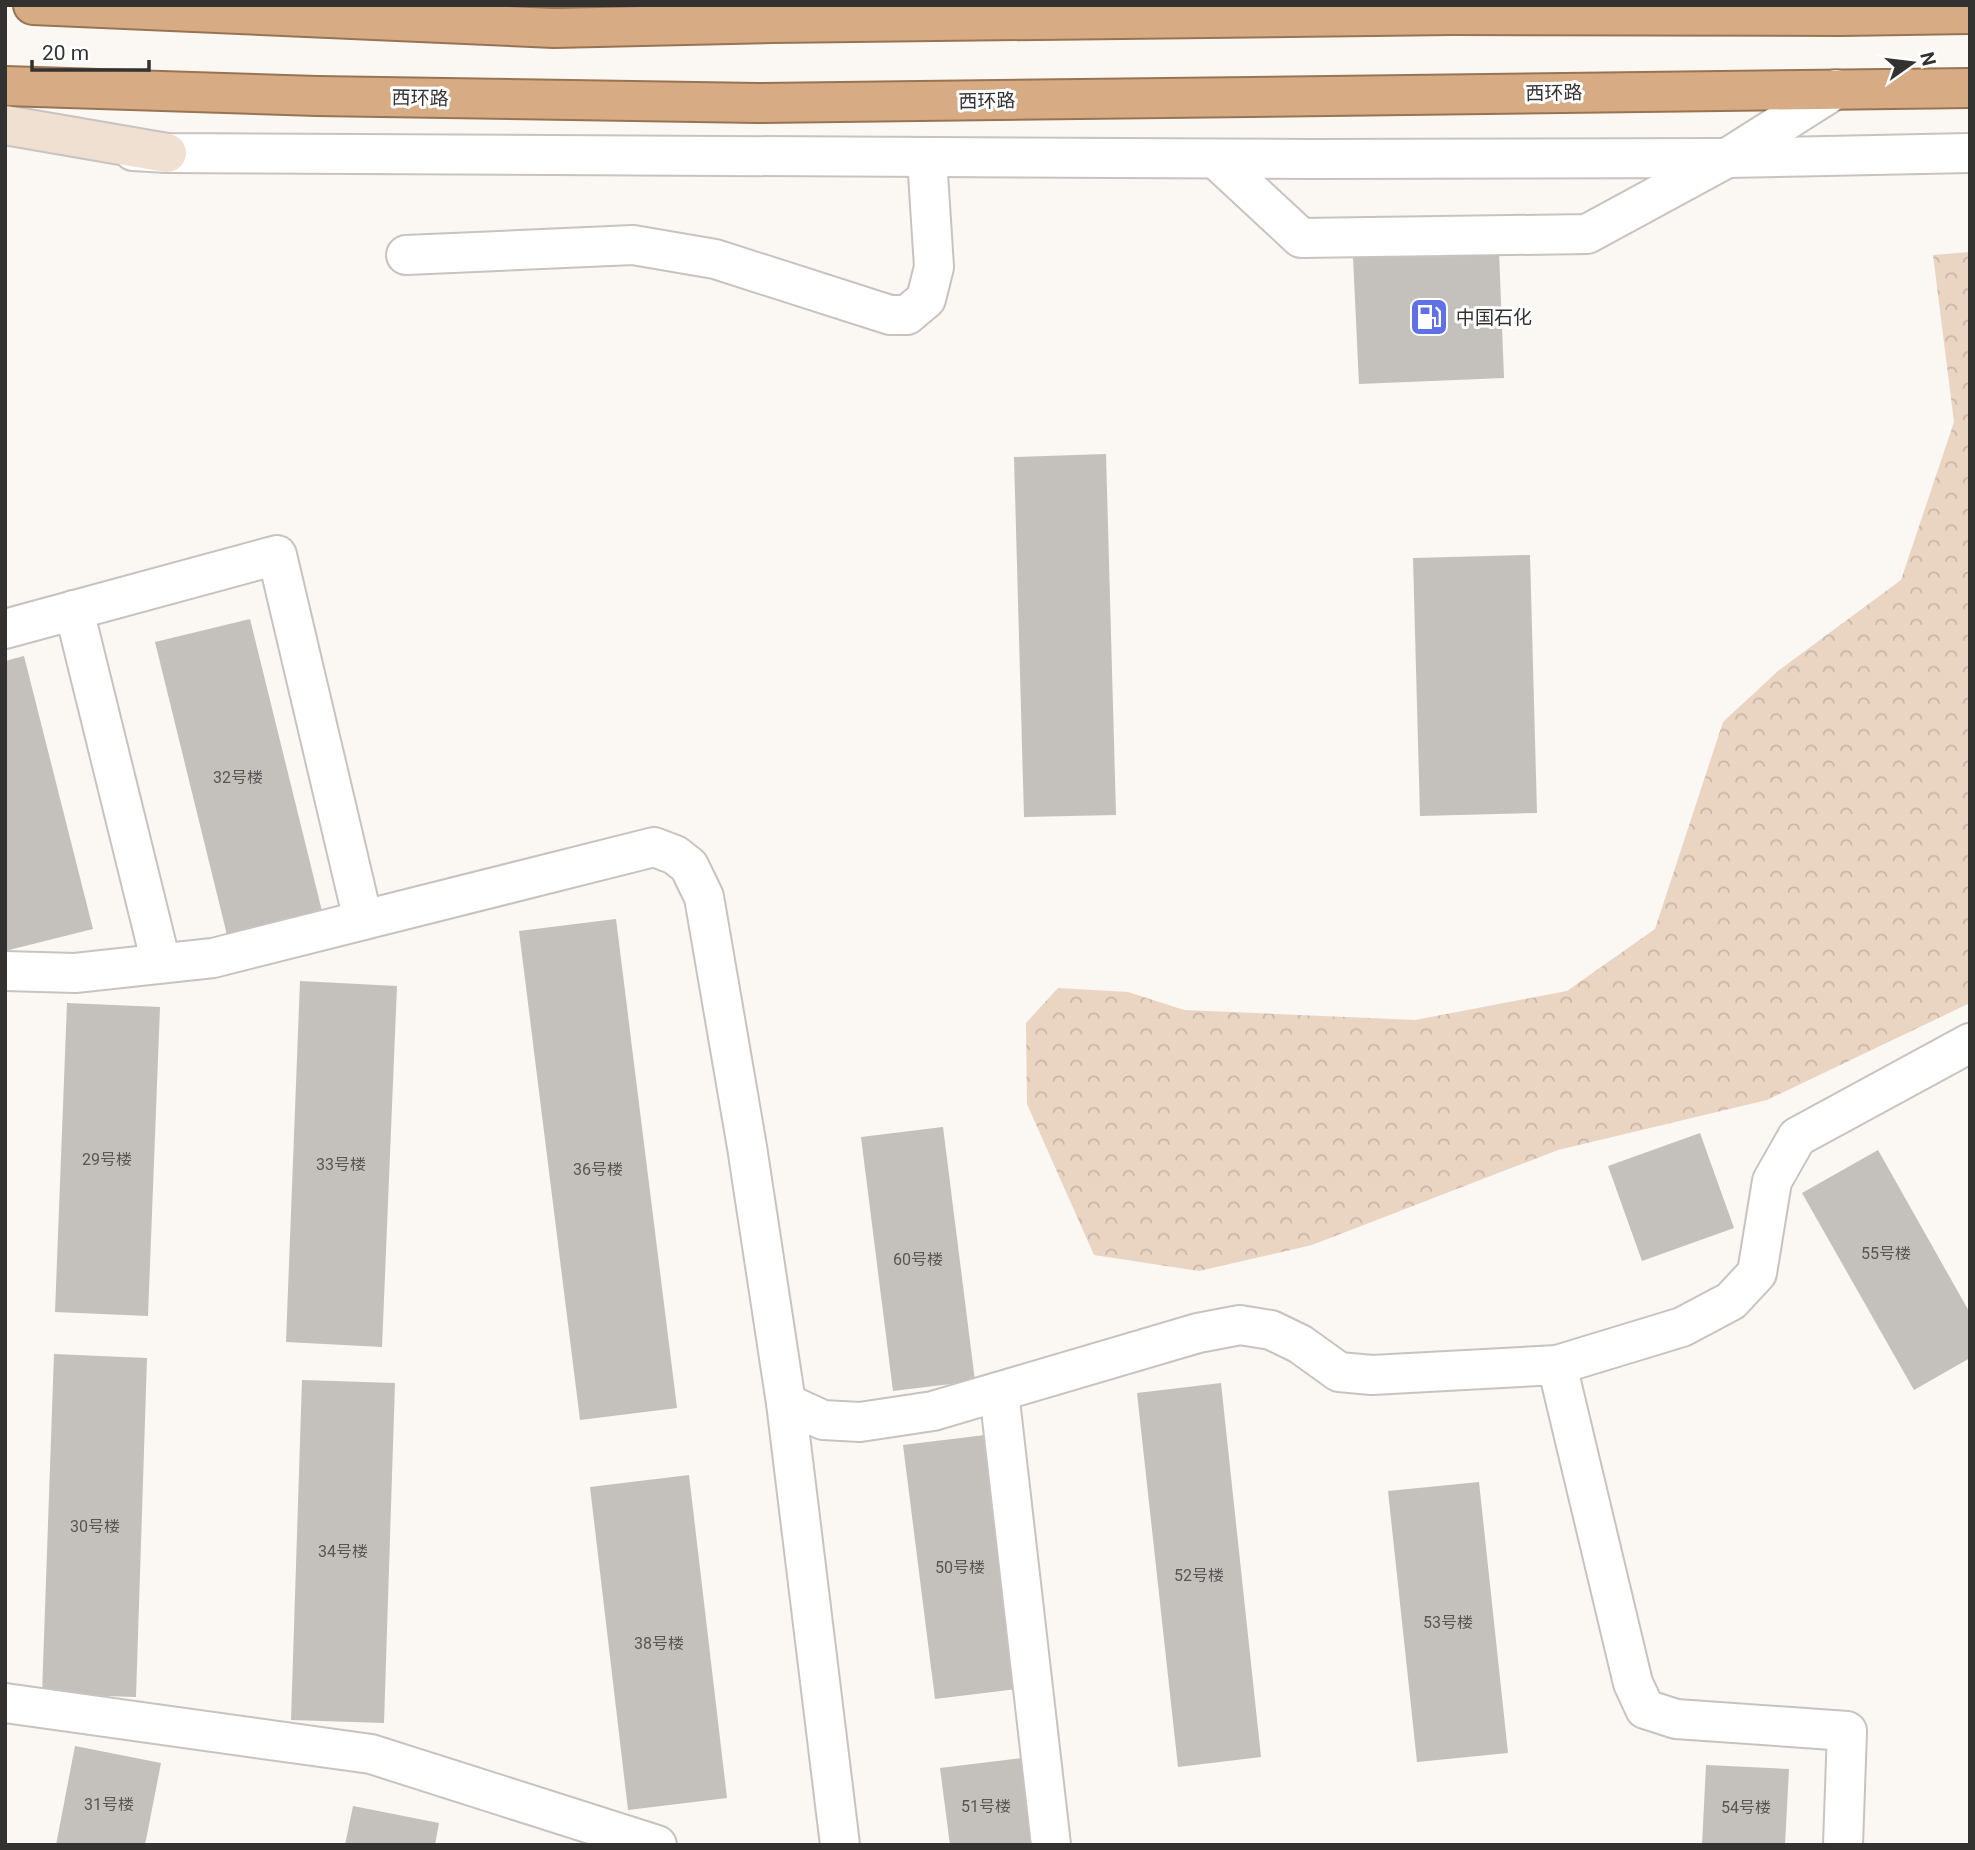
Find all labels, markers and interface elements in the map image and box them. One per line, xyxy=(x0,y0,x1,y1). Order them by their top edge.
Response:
scale bar xyxy=(32,28,149,72)
north arrow xyxy=(1877,28,1947,98)
text: 20 m xyxy=(42,41,89,65)
text: N xyxy=(1915,50,1941,68)
street label: 西环路 xyxy=(1525,81,1583,105)
street label: 西环路 xyxy=(391,86,449,110)
street label: 西环路 xyxy=(958,89,1016,113)
fuel station icon: 中国石化 xyxy=(1408,296,1450,338)
place label: 中国石化 xyxy=(1456,306,1532,329)
house number: 32号楼 xyxy=(213,768,263,787)
house number: 29号楼 xyxy=(82,1150,132,1169)
house number: 33号楼 xyxy=(316,1155,366,1174)
house number: 36号楼 xyxy=(573,1160,623,1179)
house number: 55号楼 xyxy=(1861,1244,1911,1263)
house number: 60号楼 xyxy=(893,1250,943,1269)
house number: 30号楼 xyxy=(70,1517,120,1536)
house number: 34号楼 xyxy=(318,1542,368,1561)
house number: 50号楼 xyxy=(935,1558,985,1577)
house number: 52号楼 xyxy=(1174,1566,1224,1585)
house number: 53号楼 xyxy=(1423,1613,1473,1632)
house number: 38号楼 xyxy=(634,1634,684,1653)
house number: 31号楼 xyxy=(84,1795,134,1814)
house number: 51号楼 xyxy=(961,1797,1011,1816)
house number: 54号楼 xyxy=(1721,1798,1771,1817)

